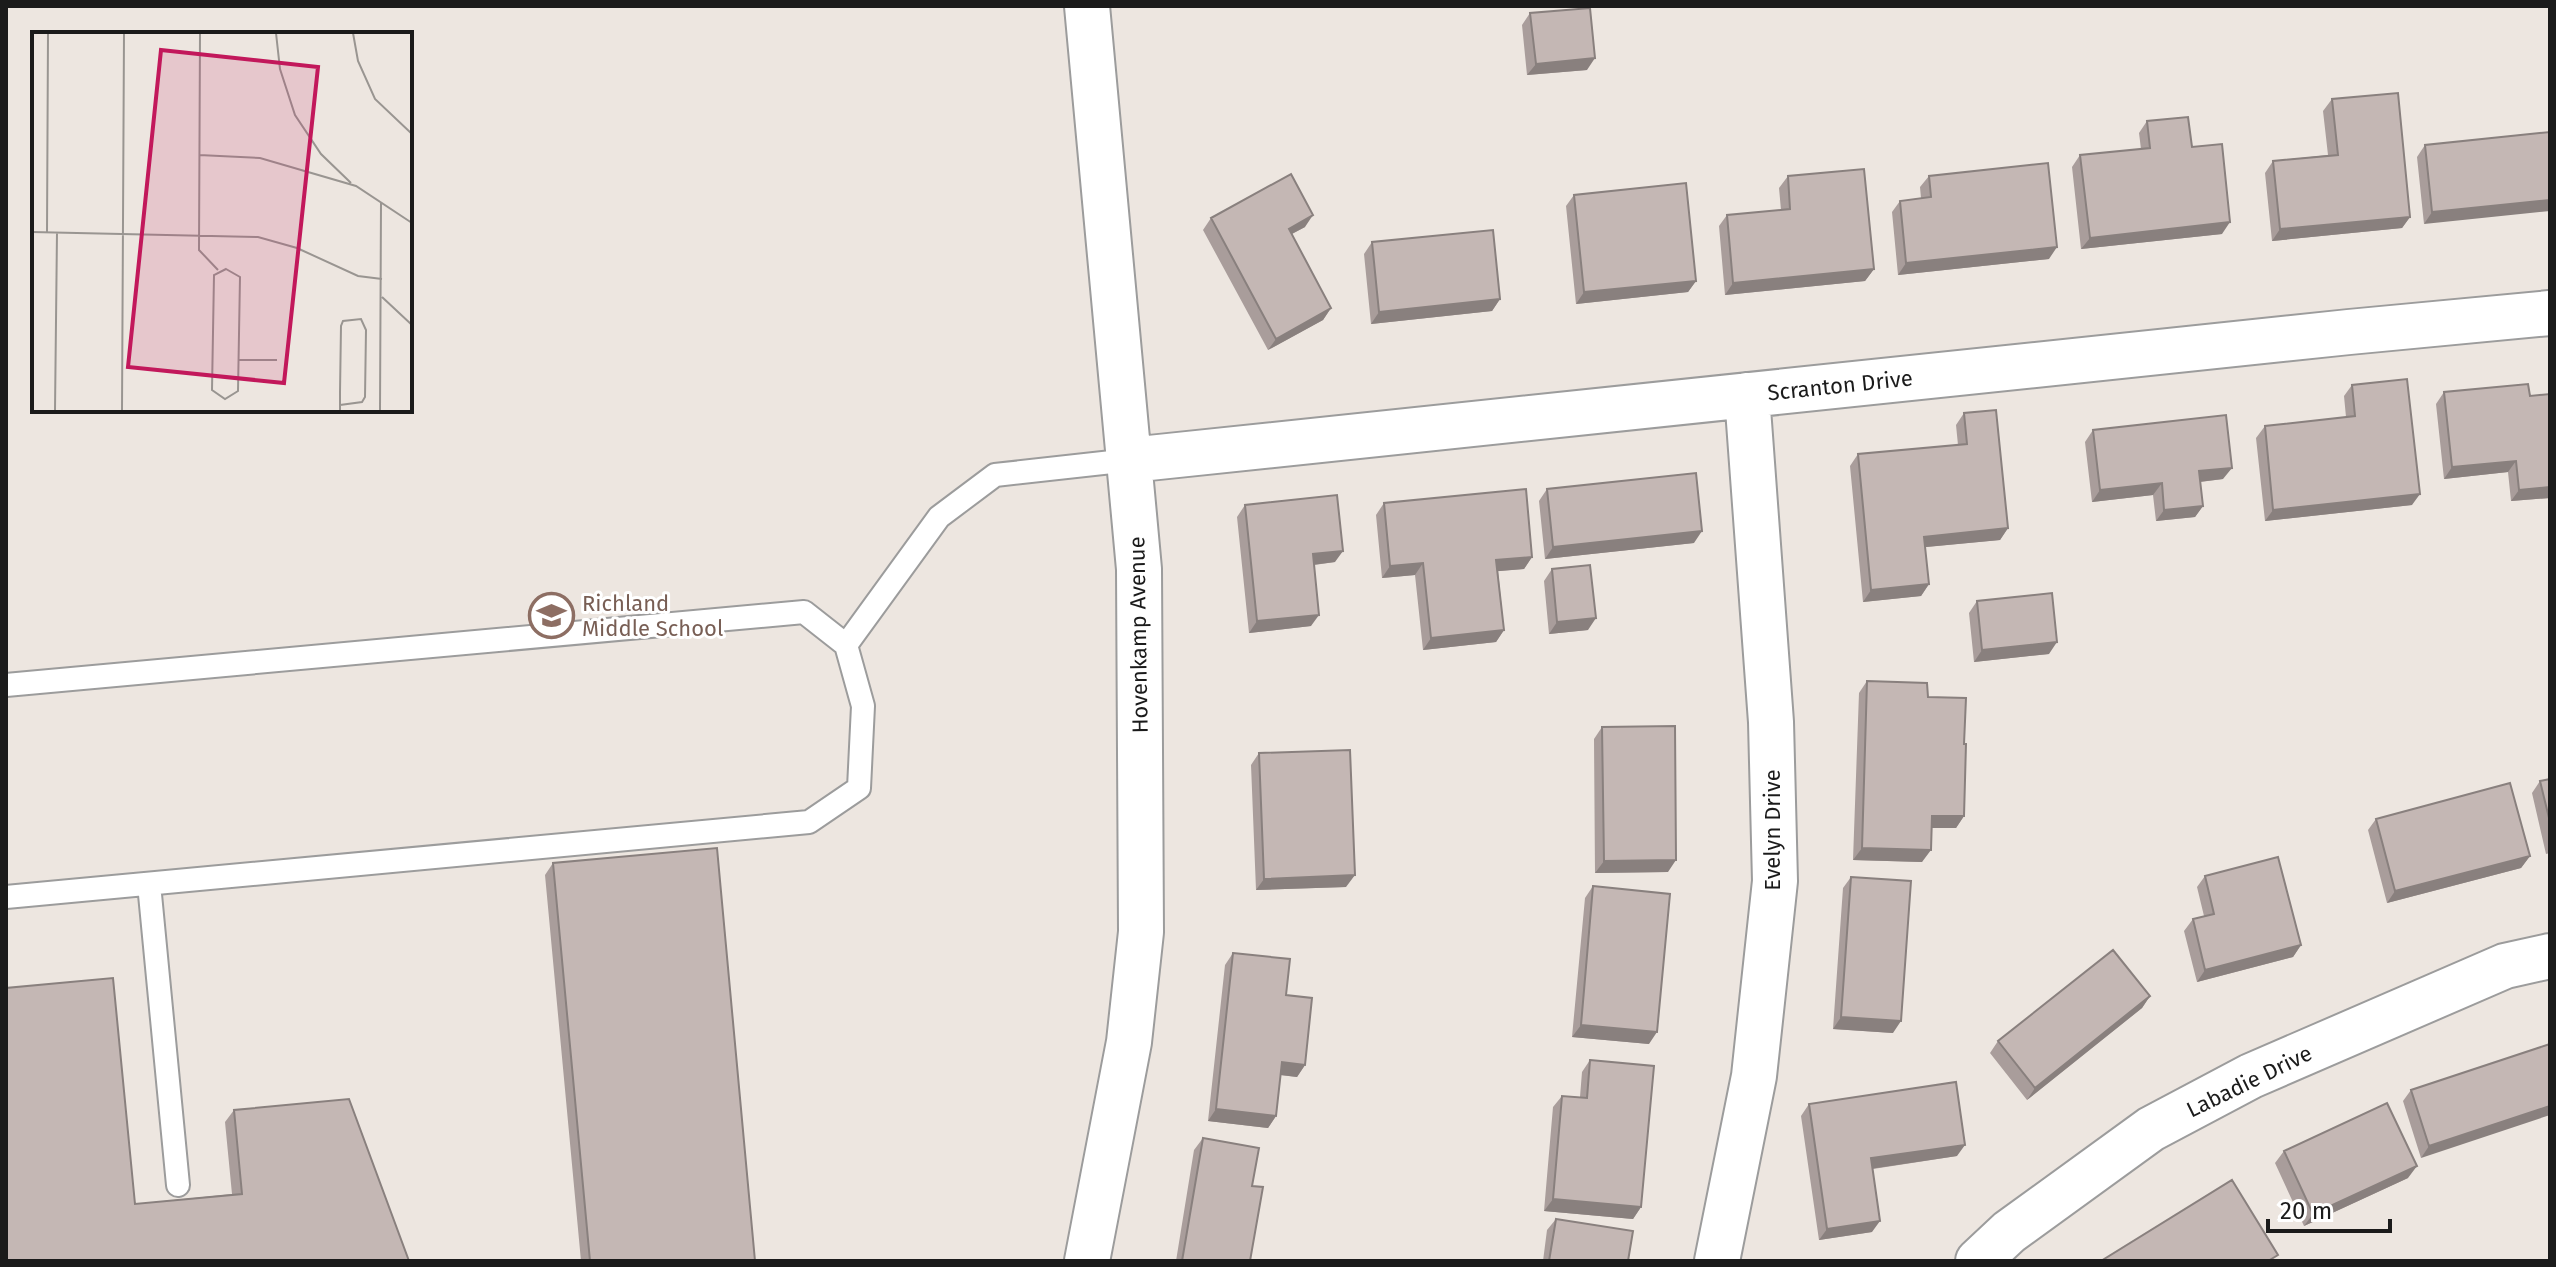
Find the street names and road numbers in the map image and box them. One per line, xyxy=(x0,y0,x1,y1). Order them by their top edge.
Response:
street label: Scranton Drive xyxy=(1766,364,1914,407)
street label: Hovenkamp Avenue xyxy=(1123,536,1154,734)
street label: Evelyn Drive xyxy=(1759,769,1786,891)
street label: Labadie Drive xyxy=(2182,1039,2316,1123)

